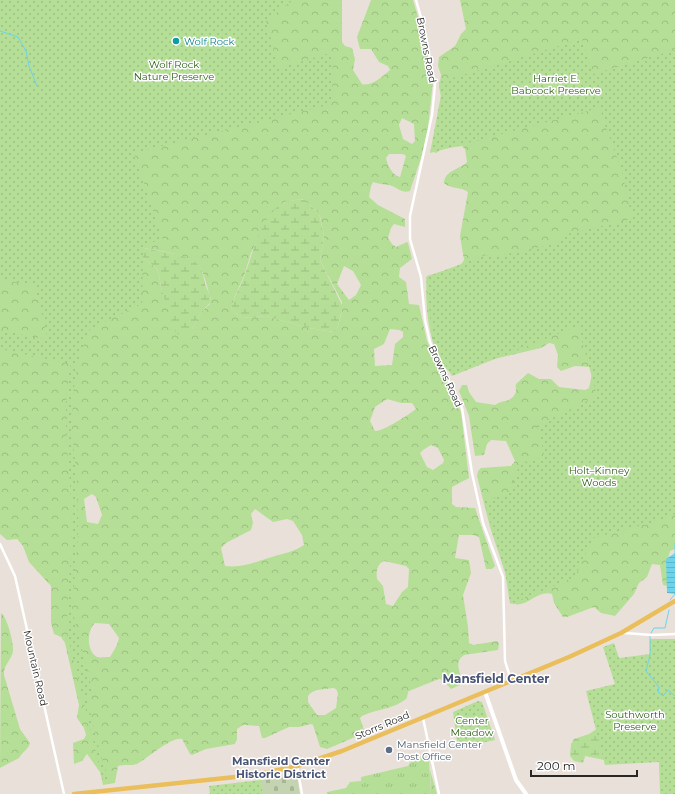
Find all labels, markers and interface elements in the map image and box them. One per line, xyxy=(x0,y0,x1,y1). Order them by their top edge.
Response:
street label: Browns Road xyxy=(414,16,439,84)
place label: Wolf Rock xyxy=(184,35,235,48)
marker: Wolf Rock xyxy=(171,36,181,46)
park label: Wolf Rock Nature Preserve xyxy=(134,58,214,83)
park label: Harriet E. Babcock Preserve xyxy=(511,72,601,97)
street label: Browns Road xyxy=(426,343,466,409)
park label: Holt–Kinney Woods xyxy=(569,464,630,489)
street label: Mountain Road xyxy=(20,629,51,707)
district label: Mansfield Center xyxy=(443,671,549,686)
street label: Storrs Road xyxy=(353,708,411,743)
park label: Southworth Preserve xyxy=(605,708,665,733)
park label: Center Meadow xyxy=(450,714,494,739)
place label: Mansfield Center Post Office xyxy=(397,738,482,763)
marker: Mansfield Center Post Office xyxy=(384,745,394,755)
scale bar xyxy=(531,752,637,778)
district label: Mansfield Center Historic District xyxy=(232,754,330,781)
text: 200 m xyxy=(537,758,576,773)

